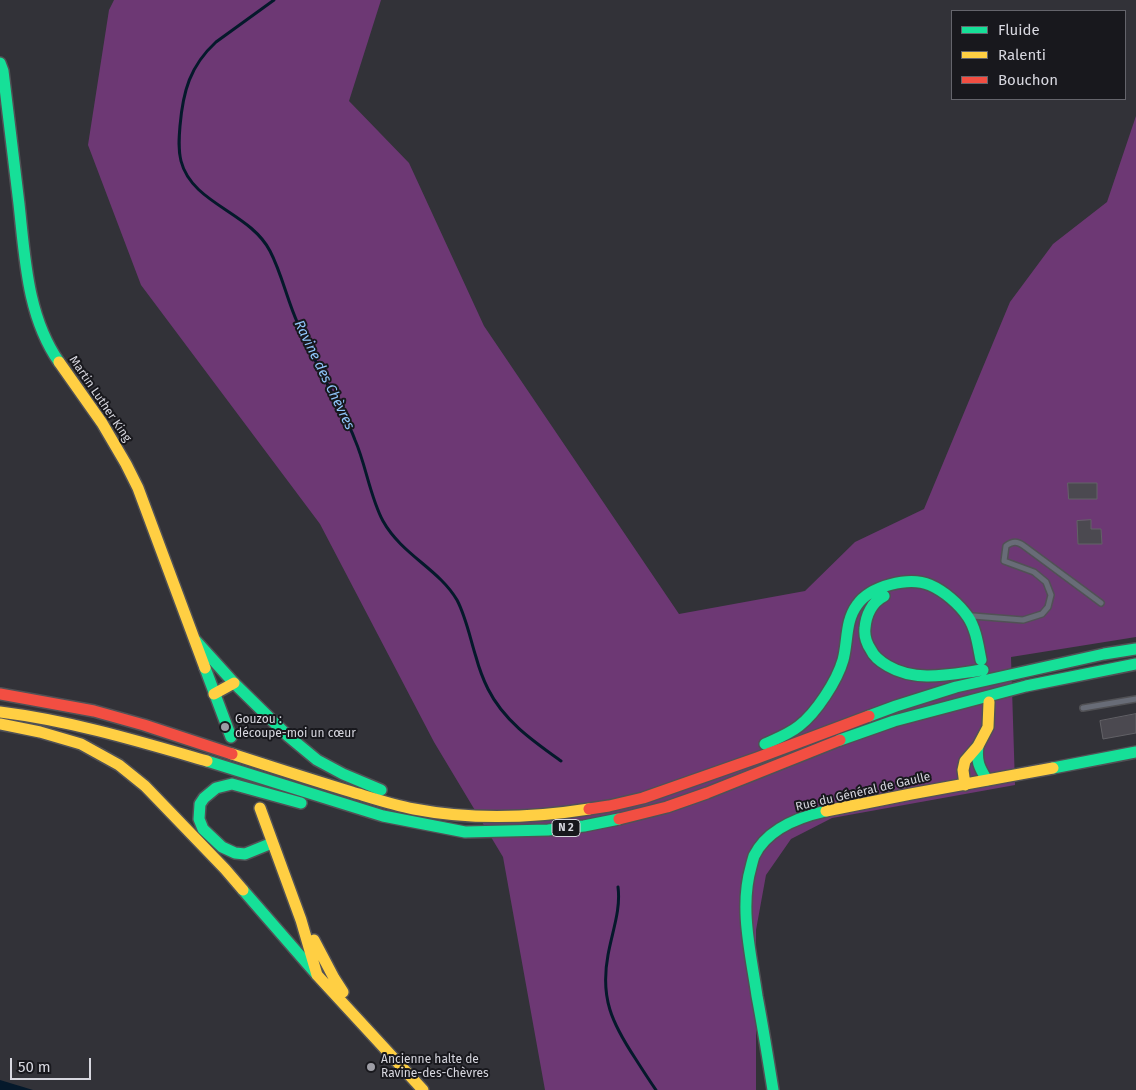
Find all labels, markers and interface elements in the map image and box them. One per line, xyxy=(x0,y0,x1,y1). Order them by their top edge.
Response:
legend xyxy=(951,10,1126,100)
text: Fluide xyxy=(998,21,1040,39)
text: Ralenti xyxy=(998,46,1046,64)
text: Bouchon xyxy=(998,71,1058,89)
water label: Ravine des Chèvres xyxy=(290,318,358,432)
street label: Martin Luther King xyxy=(66,353,134,445)
place label: Gouzou : découpe-moi un cœur xyxy=(235,713,356,741)
marker: Gouzou : découpe-moi un cœur xyxy=(219,721,231,733)
street label: Rue du Général de Gaulle xyxy=(794,769,932,815)
road number: N 2 xyxy=(552,820,580,836)
scale bar xyxy=(12,1048,94,1080)
place label: Ancienne halte de Ravine-des-Chèvres xyxy=(381,1053,489,1081)
text: 50 m xyxy=(18,1058,51,1076)
marker: Ancienne halte de Ravine-des-Chèvres xyxy=(365,1061,377,1073)

